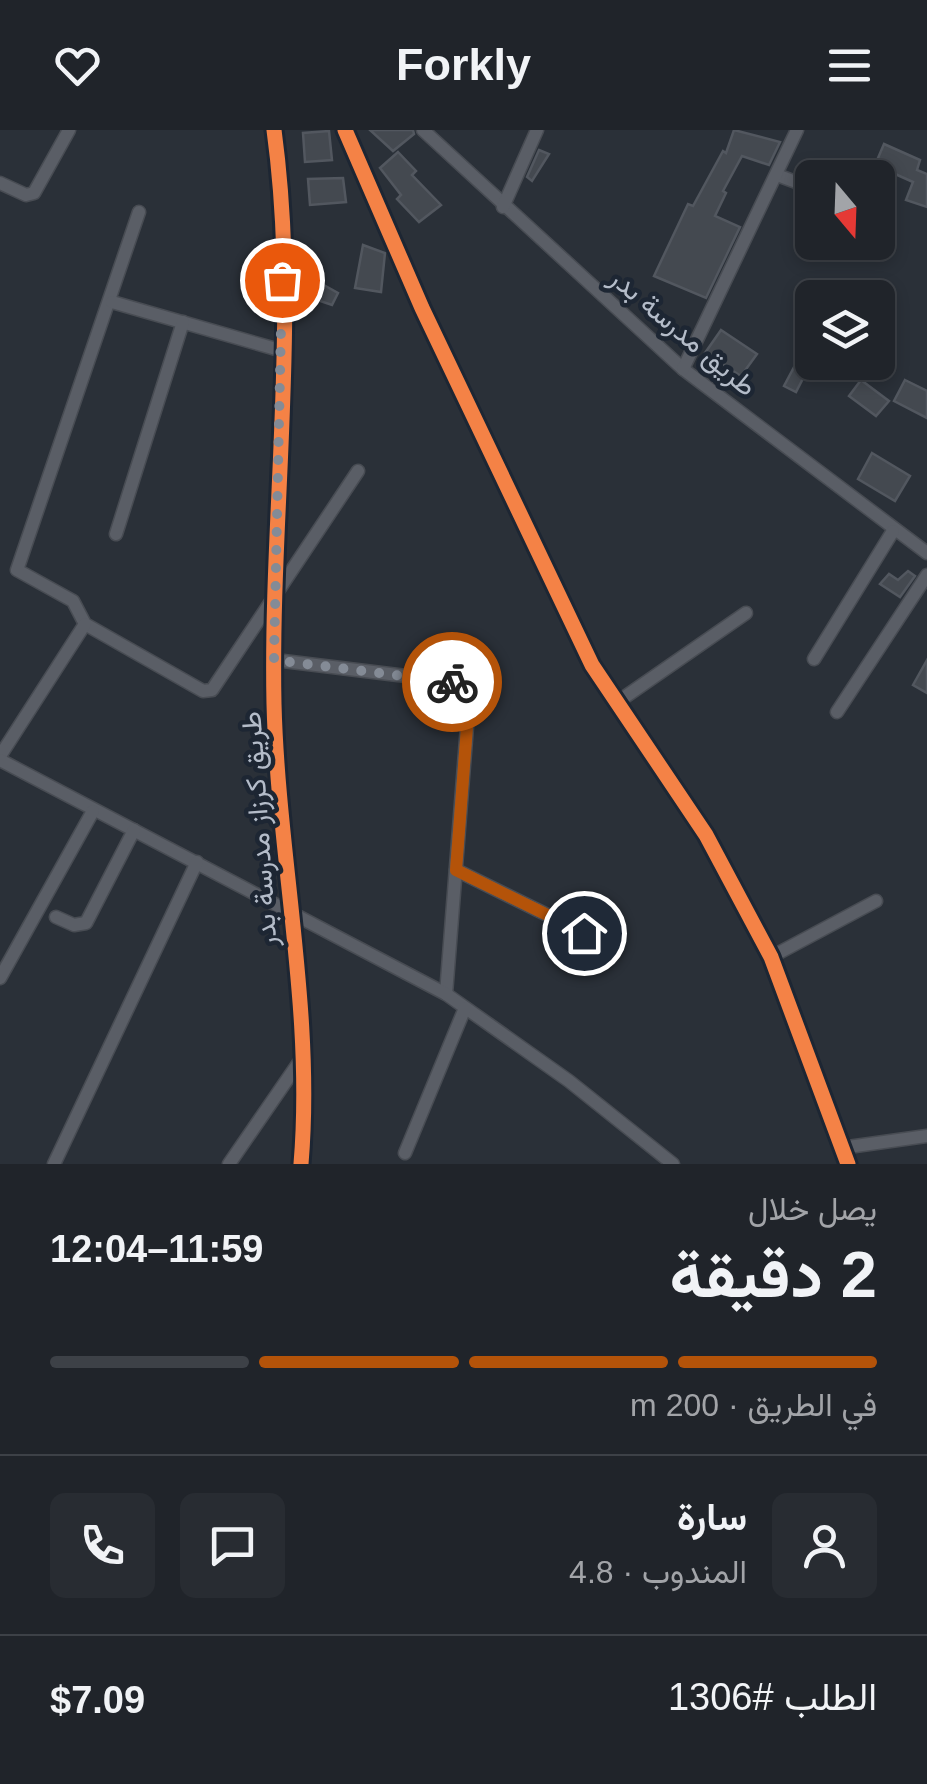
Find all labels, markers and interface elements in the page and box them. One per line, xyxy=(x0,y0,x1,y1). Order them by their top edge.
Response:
icon: heart xyxy=(50,38,105,93)
icon: menu xyxy=(822,38,877,93)
text: Forkly xyxy=(396,39,531,90)
north arrow xyxy=(795,160,895,260)
map controls xyxy=(795,160,895,380)
pin xyxy=(240,238,325,323)
icon: bag xyxy=(255,253,310,308)
street label: طريق مدرسة بدر xyxy=(601,261,762,404)
button: layers xyxy=(795,280,895,380)
courier xyxy=(402,632,502,732)
icon: bike xyxy=(425,655,480,710)
street label: طريق كرزاز مدرسة بدر xyxy=(235,710,285,949)
pin xyxy=(542,891,627,976)
icon: home xyxy=(557,906,612,961)
text: يصل خلال xyxy=(748,1191,877,1227)
text: 11:59–12:04 xyxy=(50,1228,263,1270)
text: 2 دقيقة xyxy=(670,1238,877,1311)
text: في الطريق · 200 m xyxy=(630,1387,877,1423)
button: phone xyxy=(50,1493,155,1598)
button: chat xyxy=(180,1493,285,1598)
button: person xyxy=(772,1493,877,1598)
text: سارة xyxy=(677,1496,747,1538)
text: المندوب · 4.8 xyxy=(569,1554,747,1590)
text: الطلب #1306 xyxy=(668,1676,877,1718)
text: $7.09 xyxy=(50,1679,145,1721)

